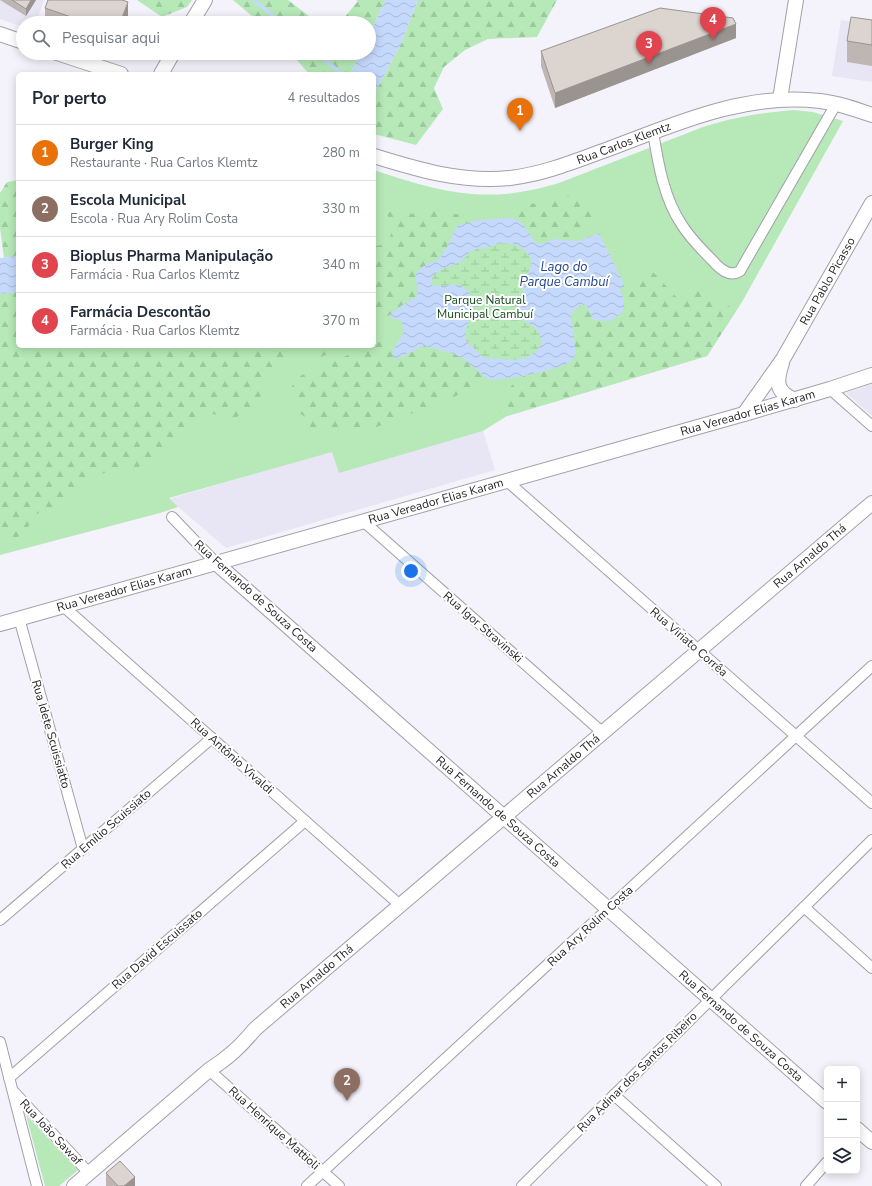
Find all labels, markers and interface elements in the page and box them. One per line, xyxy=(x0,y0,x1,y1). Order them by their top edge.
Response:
pin: 4 xyxy=(700,7,726,40)
search box xyxy=(16,16,376,60)
icon: search xyxy=(30,27,52,49)
text: Pesquisar aqui xyxy=(62,28,160,48)
pin: 3 xyxy=(636,31,662,64)
text: Por perto xyxy=(32,87,107,110)
text: 4 resultados xyxy=(288,89,360,107)
pin: 1 xyxy=(507,98,533,131)
street label: Rua Carlos Klemtz xyxy=(574,118,673,168)
text: Burger King xyxy=(70,134,154,154)
text: 1 xyxy=(41,144,49,162)
text: 280 m xyxy=(322,144,360,162)
text: Restaurante · Rua Carlos Klemtz xyxy=(70,154,258,172)
text: Escola Municipal xyxy=(70,190,186,210)
text: 2 xyxy=(41,200,49,218)
text: 330 m xyxy=(322,200,360,218)
text: Escola · Rua Ary Rolim Costa xyxy=(70,210,238,228)
street label: Rua Pablo Picasso xyxy=(796,234,859,328)
text: Bioplus Pharma Manipulação xyxy=(70,246,273,266)
text: 3 xyxy=(41,256,49,274)
text: 340 m xyxy=(322,256,360,274)
water label: Lago do Parque Cambuí xyxy=(520,258,610,291)
text: Farmácia · Rua Carlos Klemtz xyxy=(70,266,239,284)
park label: Parque Natural Municipal Cambuí xyxy=(437,292,534,322)
text: Farmácia Descontão xyxy=(70,302,211,322)
text: 4 xyxy=(41,312,49,330)
text: 370 m xyxy=(322,312,360,330)
text: Farmácia · Rua Carlos Klemtz xyxy=(70,322,239,340)
street label: Rua Vereador Elias Karam xyxy=(678,386,817,440)
street label: Rua Vereador Elias Karam xyxy=(367,474,505,528)
street label: Rua Arnaldo Thá xyxy=(770,520,850,592)
street label: Rua Fernando de Souza Costa xyxy=(191,536,321,656)
your location xyxy=(401,561,421,581)
street label: Rua Vereador Elias Karam xyxy=(55,562,194,616)
street label: Rua Igor Stravinski xyxy=(440,588,526,666)
street label: Rua Viriato Corrêa xyxy=(647,604,731,680)
street label: Rua Idete Scuissiatto xyxy=(28,678,74,790)
street label: Rua Antônio Vivaldi xyxy=(187,714,277,798)
street label: Rua Arnaldo Thá xyxy=(523,731,603,802)
street label: Rua Fernando de Souza Costa xyxy=(432,752,564,871)
street label: Rua Emílio Scuissiato xyxy=(58,785,155,873)
street label: Rua Ary Rolim Costa xyxy=(544,882,636,970)
street label: Rua David Escuissato xyxy=(108,905,206,993)
street label: Rua Arnaldo Thá xyxy=(277,941,357,1012)
street label: Rua Fernando de Souza Costa xyxy=(675,967,807,1085)
street label: Rua Adinar dos Santos Ribeiro xyxy=(573,1008,701,1136)
map controls xyxy=(824,1066,860,1174)
button: + xyxy=(824,1066,860,1102)
pin: 2 xyxy=(334,1068,360,1101)
street label: Rua Henrique Mattioli xyxy=(225,1083,323,1173)
street label: Rua João Sawaf xyxy=(16,1096,86,1169)
button: − xyxy=(824,1102,860,1138)
button: layers xyxy=(824,1138,860,1174)

